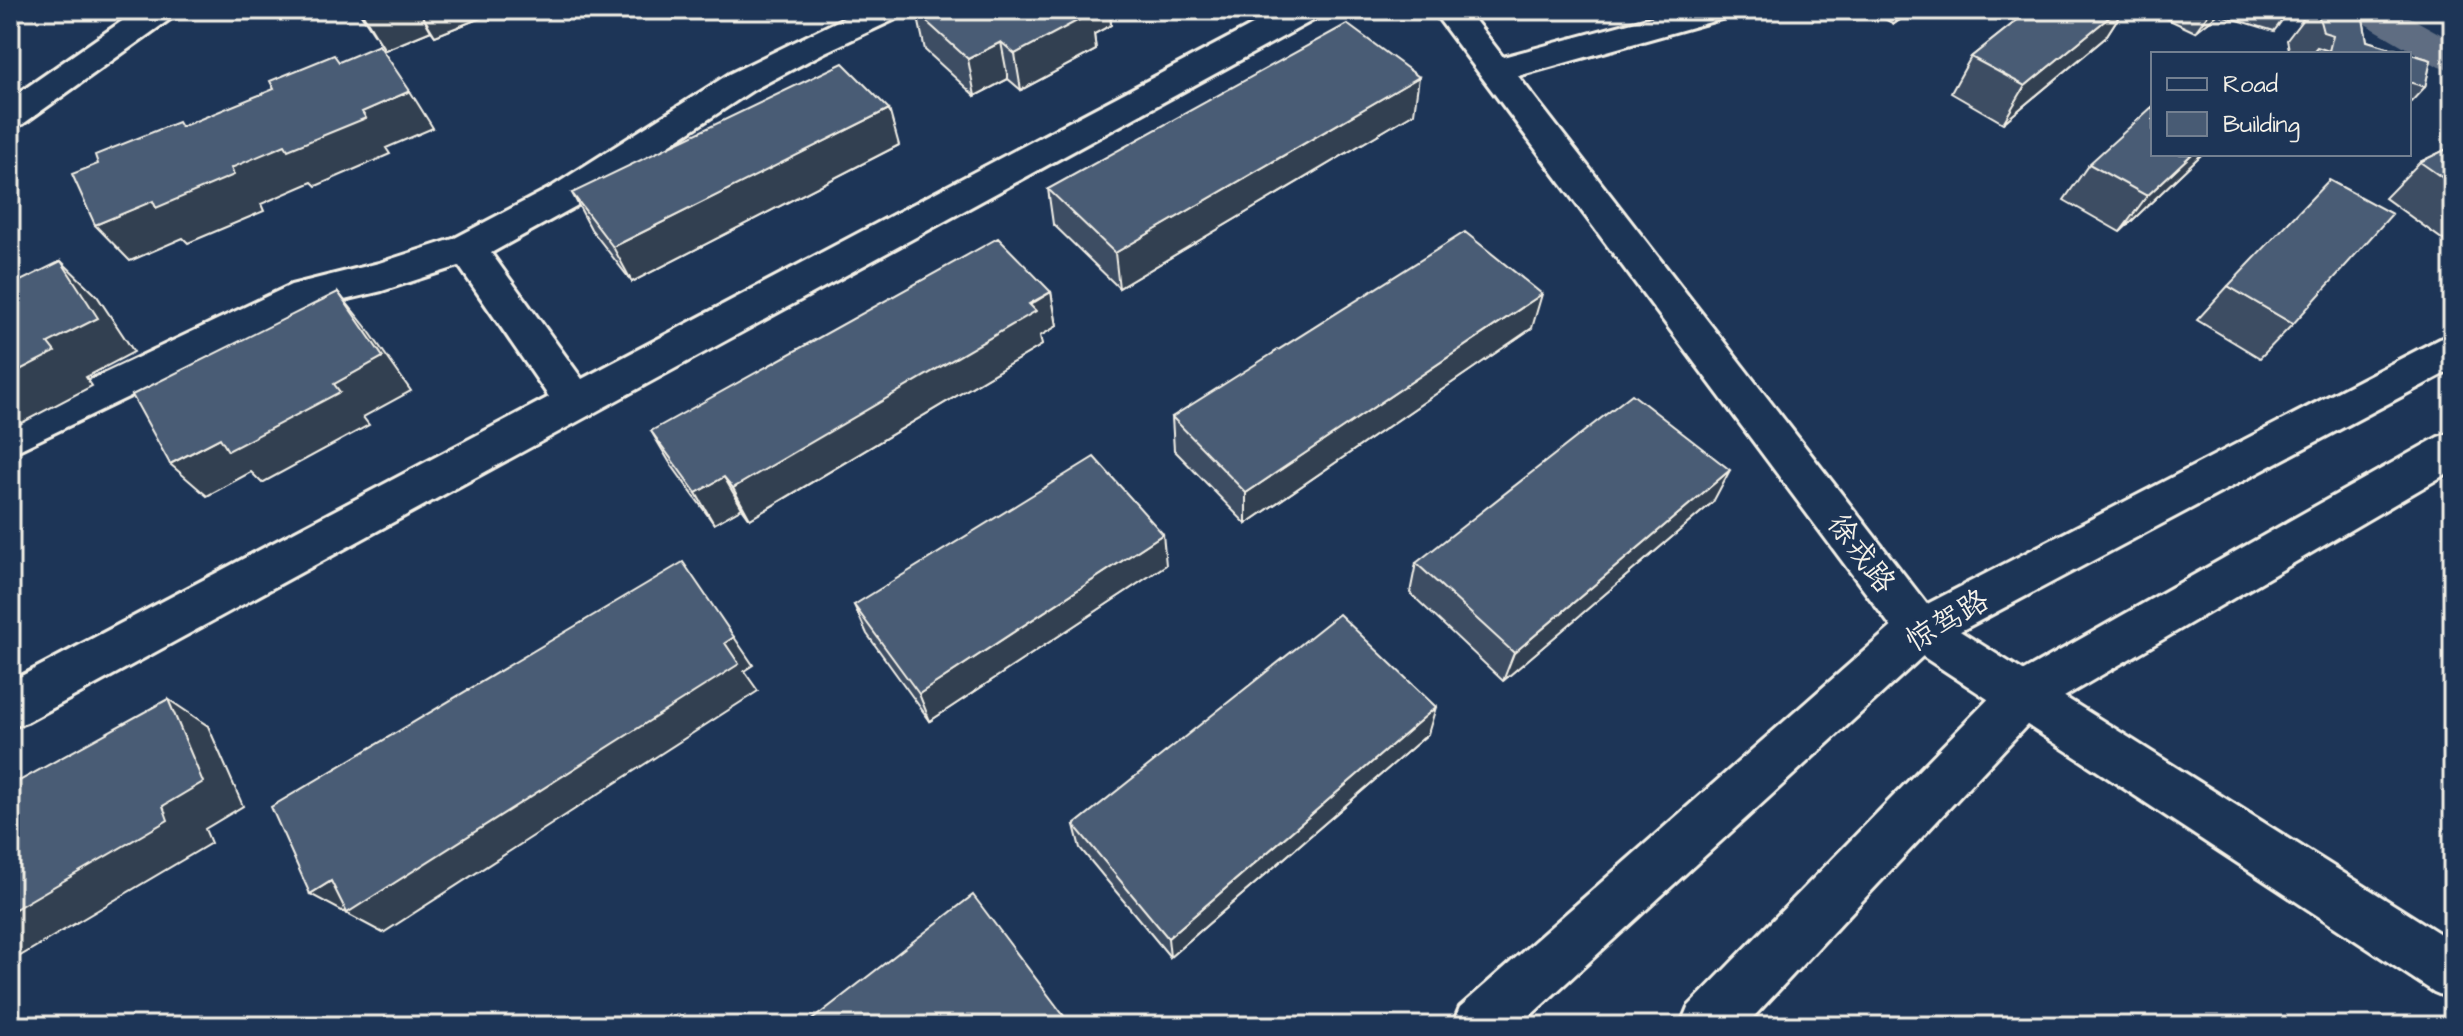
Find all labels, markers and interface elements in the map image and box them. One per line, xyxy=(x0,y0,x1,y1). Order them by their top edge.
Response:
legend xyxy=(2151,52,2411,156)
text: Road xyxy=(2223,68,2278,102)
text: Building xyxy=(2223,108,2300,143)
street label: 徐戎路 xyxy=(1817,505,1905,602)
street label: 惊驾路 xyxy=(1898,580,1997,662)

